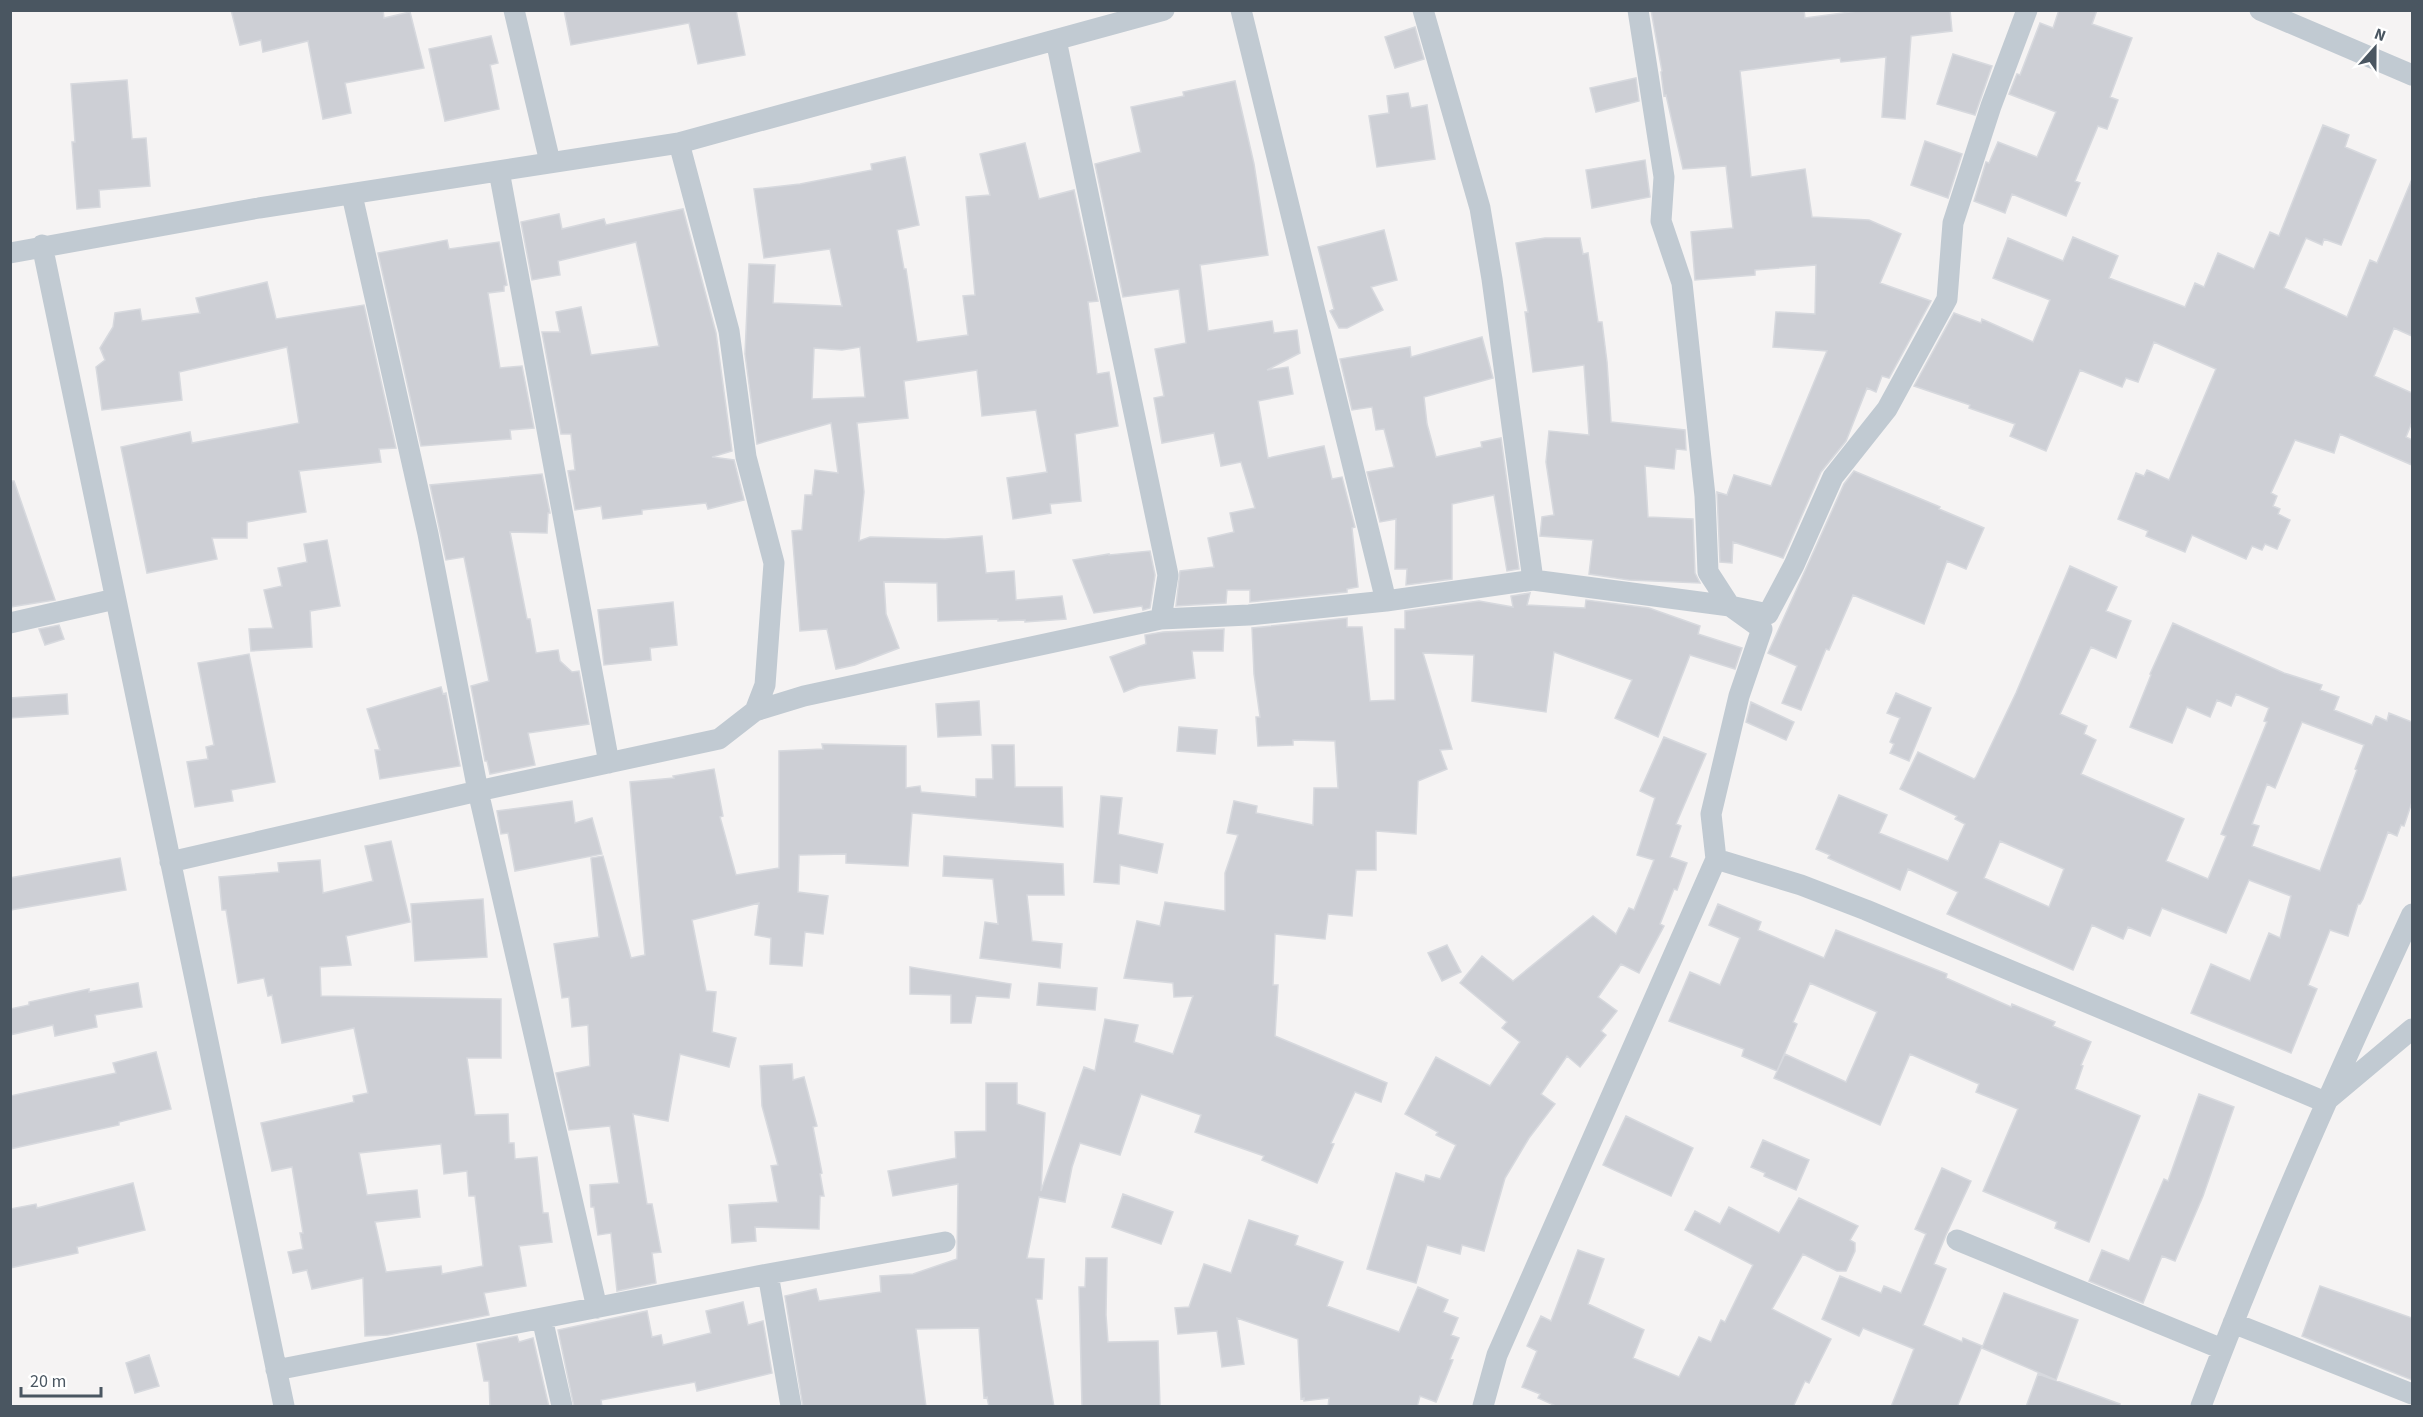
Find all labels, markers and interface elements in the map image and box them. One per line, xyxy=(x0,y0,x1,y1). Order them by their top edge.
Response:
north arrow xyxy=(2345,18,2405,78)
text: N xyxy=(2371,23,2389,47)
scale bar xyxy=(21,1360,100,1398)
text: 20 m xyxy=(30,1369,66,1394)

